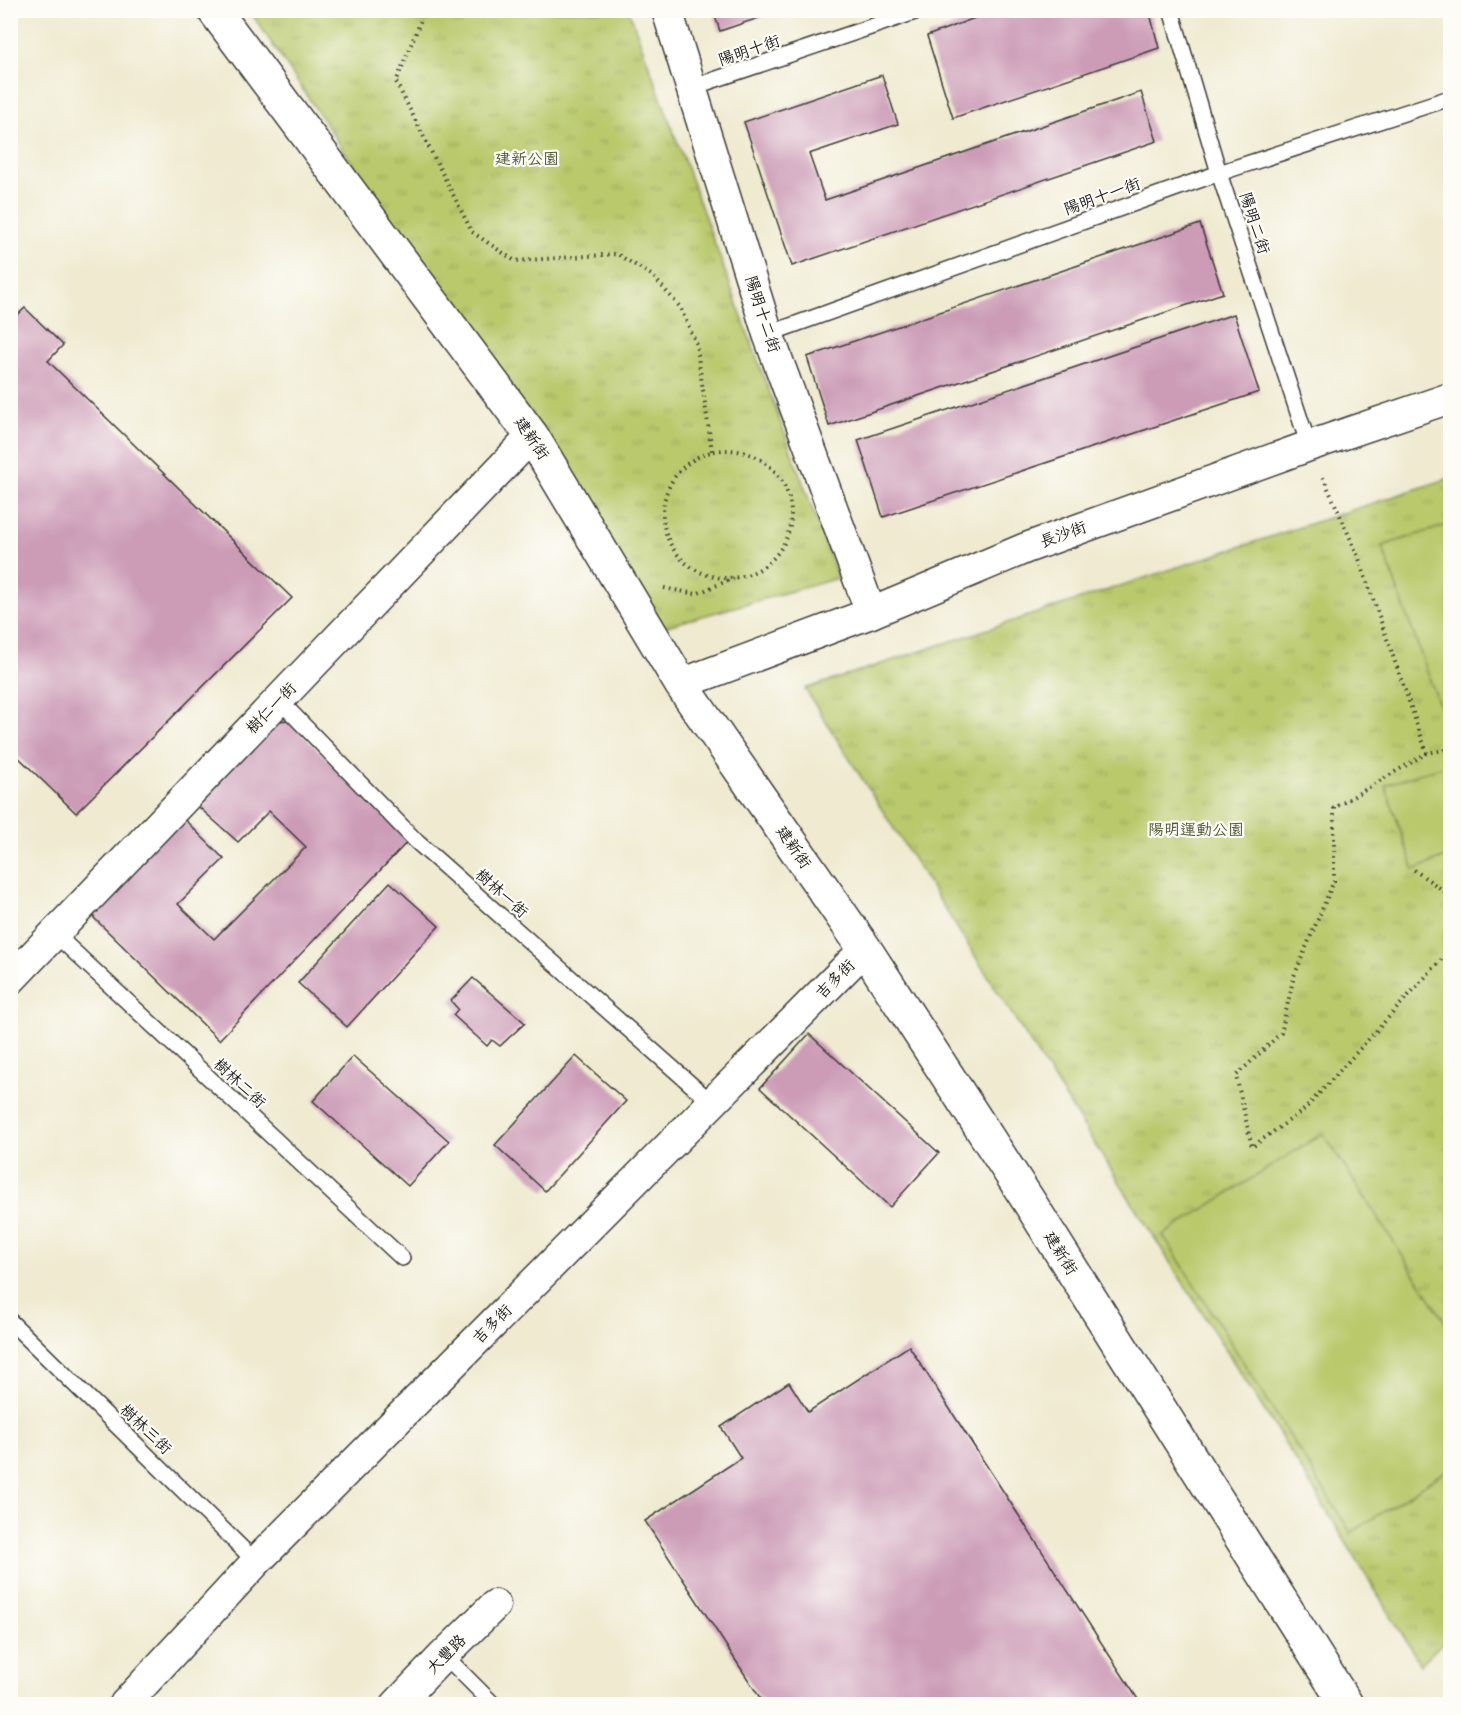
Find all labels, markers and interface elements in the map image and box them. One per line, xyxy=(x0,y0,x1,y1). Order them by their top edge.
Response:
street label: 陽明十街 xyxy=(714,26,784,74)
park label: 建新公園 xyxy=(495,144,559,173)
street label: 陽明十一街 xyxy=(1059,169,1145,223)
street label: 陽明二街 xyxy=(1231,188,1279,258)
street label: 陽明十二街 xyxy=(737,271,789,357)
street label: 建新街 xyxy=(507,410,557,466)
street label: 長沙街 xyxy=(1035,512,1091,556)
street label: 樹仁一街 xyxy=(238,675,304,741)
park label: 陽明運動公園 xyxy=(1148,815,1244,844)
street label: 建新街 xyxy=(768,819,820,875)
street label: 樹林一街 xyxy=(469,861,535,925)
street label: 吉多街 xyxy=(808,952,862,1006)
street label: 樹林二街 xyxy=(207,1051,273,1115)
street label: 建新街 xyxy=(1036,1225,1086,1281)
street label: 吉多街 xyxy=(465,1297,519,1351)
street label: 樹林三街 xyxy=(113,1396,179,1462)
street label: 大豐路 xyxy=(419,1627,473,1681)

